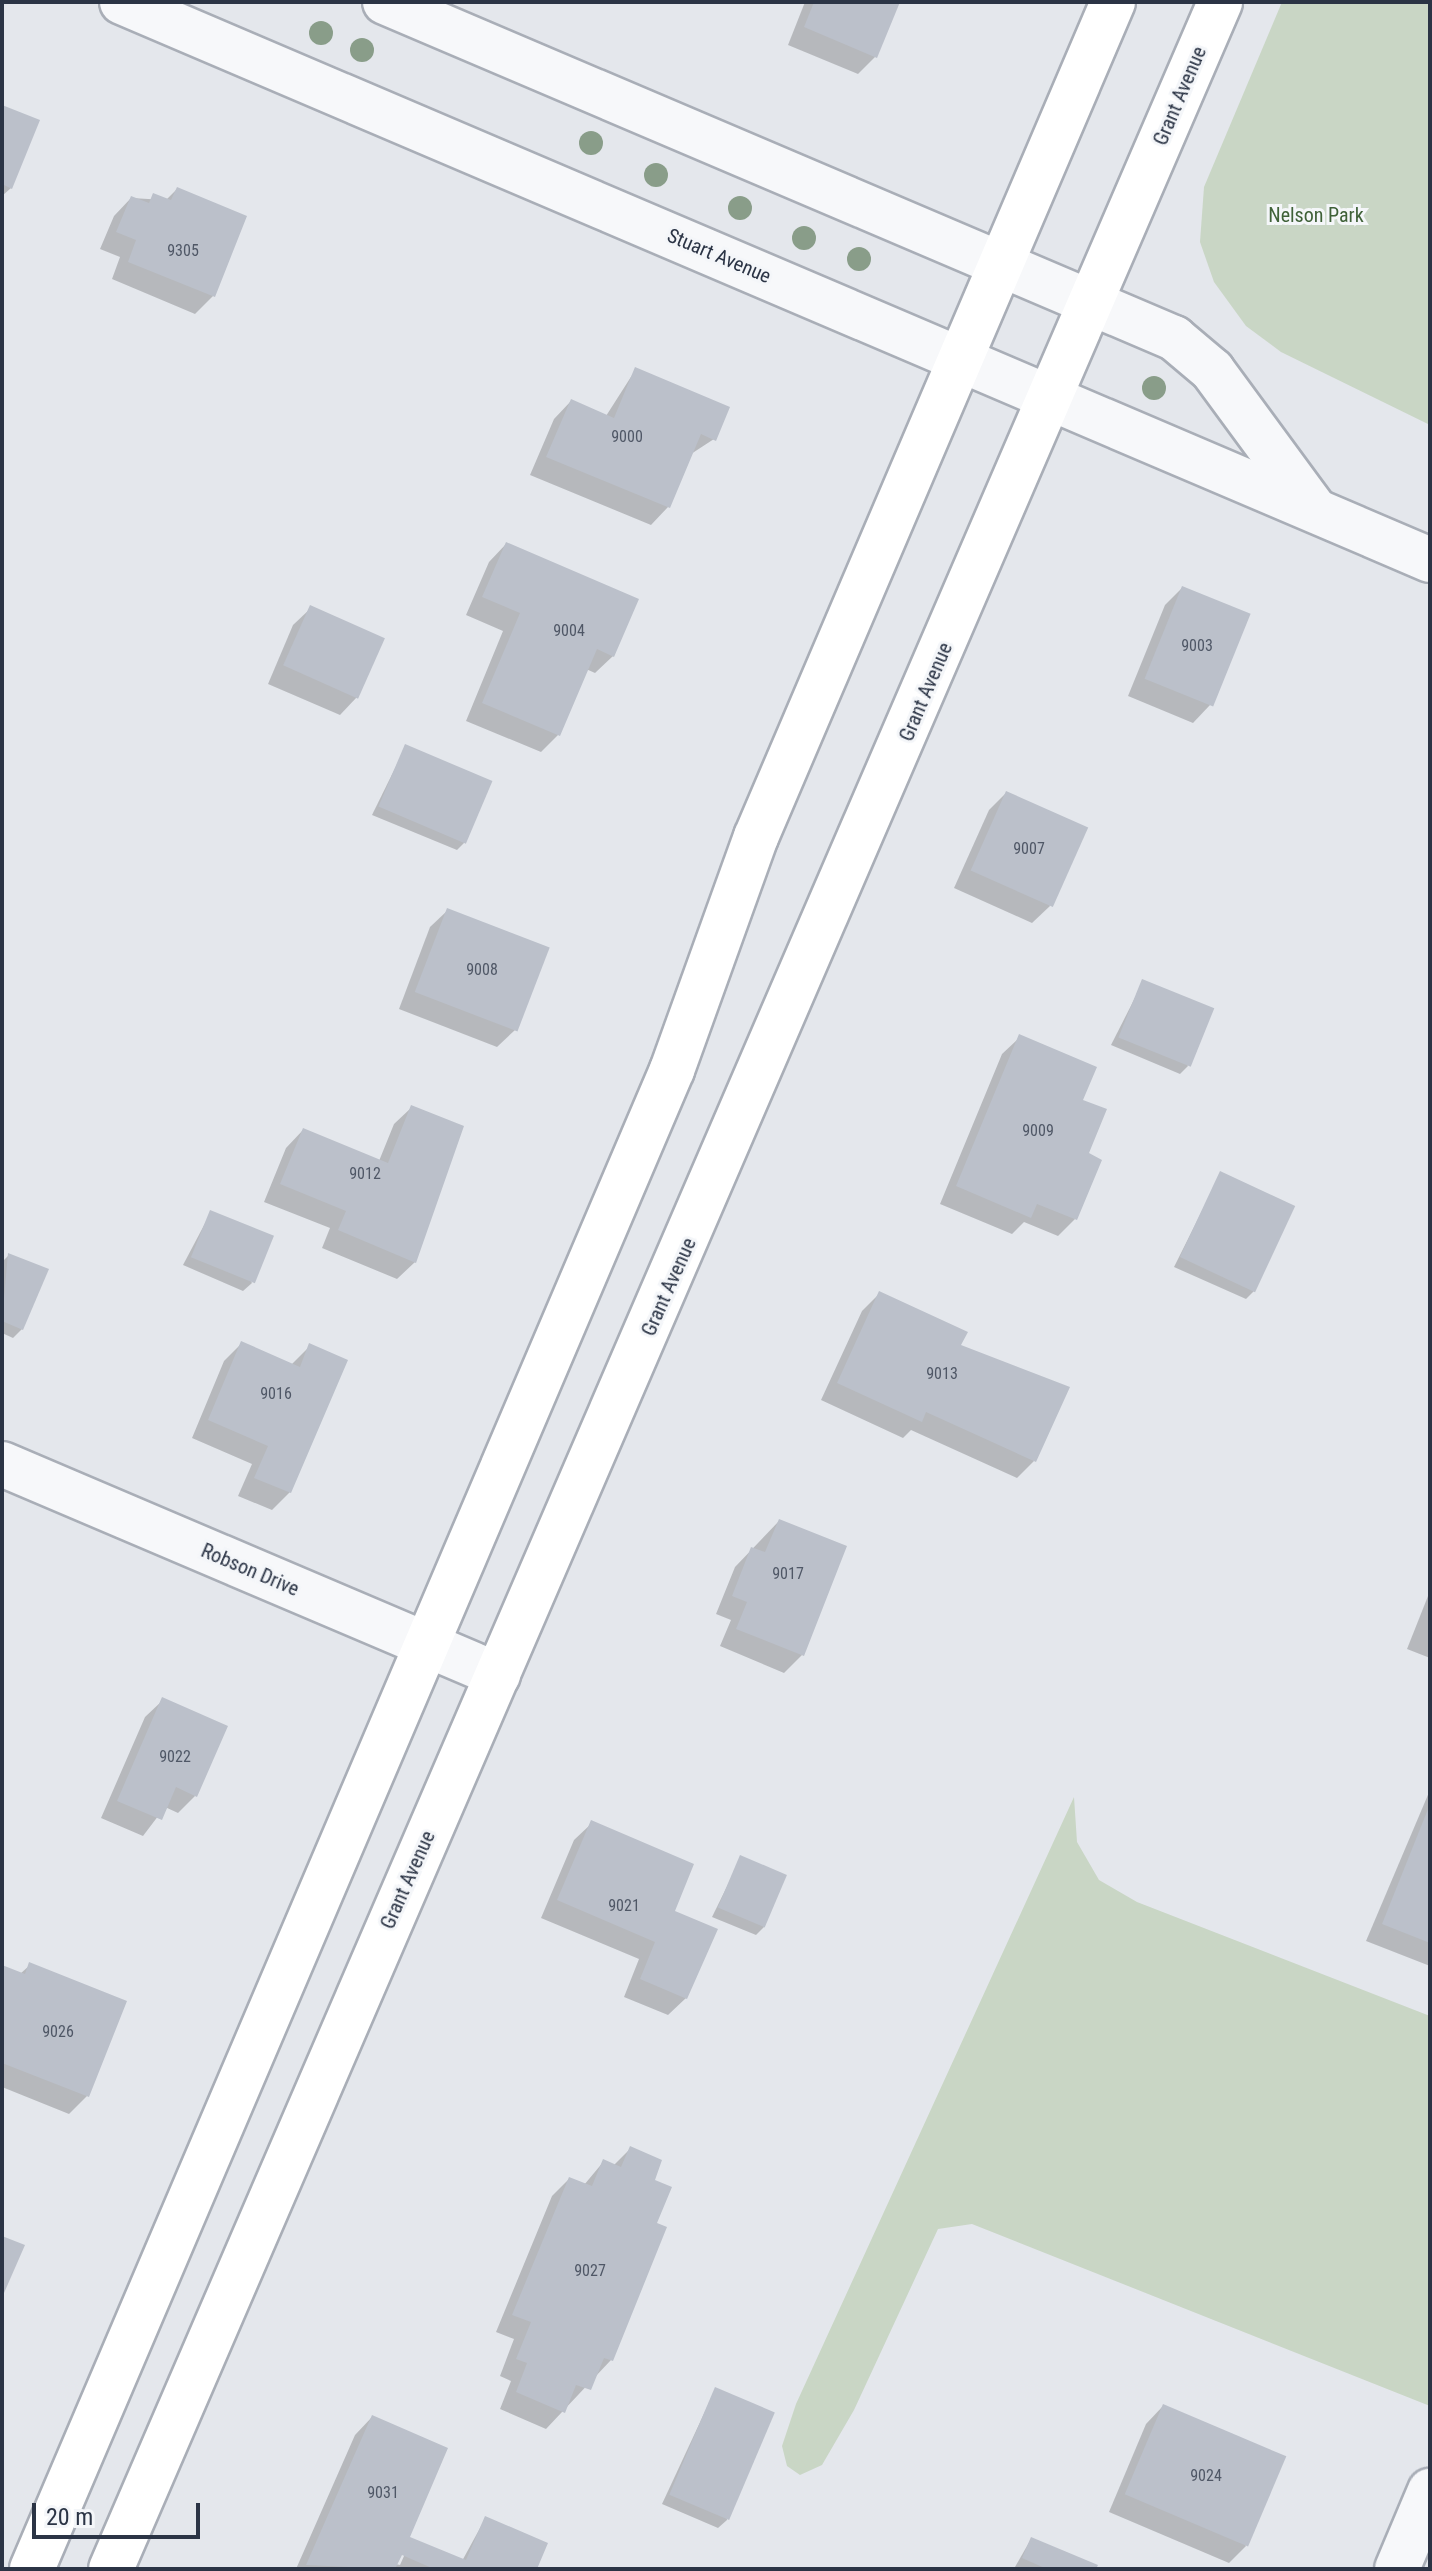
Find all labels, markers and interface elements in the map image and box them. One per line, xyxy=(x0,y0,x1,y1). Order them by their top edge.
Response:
street label: Grant Avenue xyxy=(1148,43,1212,149)
park label: Nelson Park xyxy=(1268,203,1364,227)
street label: Stuart Avenue xyxy=(664,223,774,289)
house number: 9305 xyxy=(167,241,199,261)
house number: 9000 xyxy=(611,427,643,447)
house number: 9004 xyxy=(553,621,585,641)
house number: 9003 xyxy=(1181,636,1213,656)
street label: Grant Avenue xyxy=(894,639,958,745)
house number: 9007 xyxy=(1013,839,1045,859)
house number: 9008 xyxy=(466,960,498,980)
house number: 9009 xyxy=(1022,1121,1054,1141)
house number: 9012 xyxy=(349,1164,381,1184)
street label: Grant Avenue xyxy=(637,1234,701,1340)
house number: 9013 xyxy=(926,1364,958,1384)
house number: 9016 xyxy=(260,1384,292,1404)
street label: Robson Drive xyxy=(198,1539,302,1601)
house number: 9017 xyxy=(772,1564,804,1584)
house number: 9022 xyxy=(159,1747,191,1767)
street label: Grant Avenue xyxy=(376,1827,440,1933)
house number: 9021 xyxy=(608,1896,640,1916)
house number: 9026 xyxy=(42,2022,74,2042)
house number: 9027 xyxy=(574,2261,606,2281)
house number: 9024 xyxy=(1190,2466,1222,2486)
house number: 9031 xyxy=(367,2483,399,2503)
scale bar xyxy=(36,2487,204,2537)
text: 20 m xyxy=(46,2503,93,2531)

